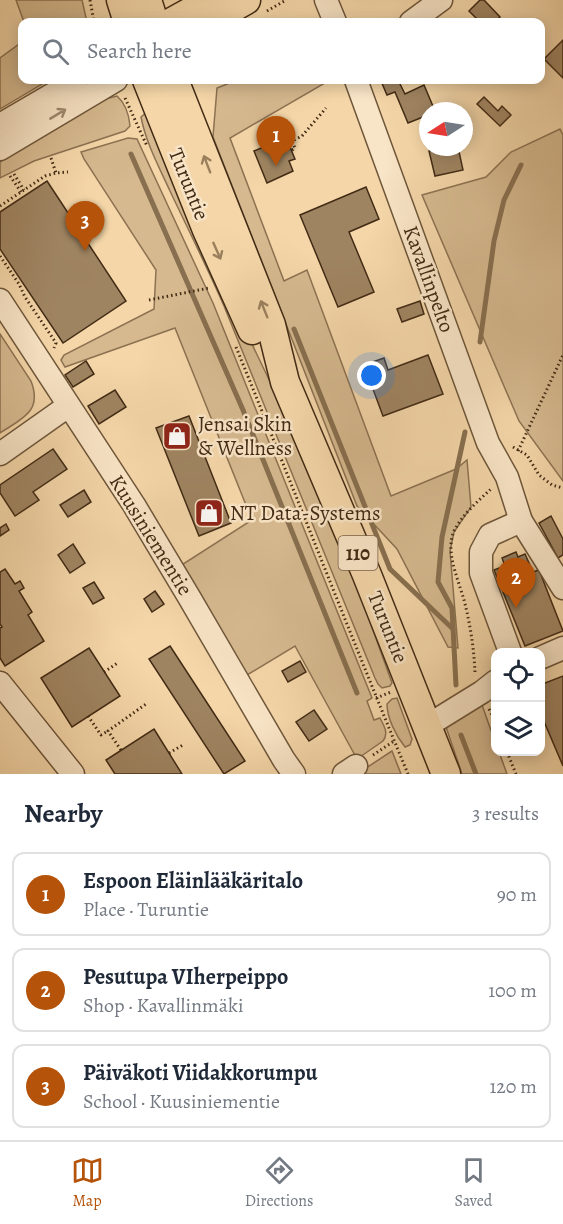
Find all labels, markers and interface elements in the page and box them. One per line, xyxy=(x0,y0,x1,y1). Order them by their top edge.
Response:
search box xyxy=(18,18,545,84)
icon: search xyxy=(39,35,72,68)
text: Search here xyxy=(87,36,192,66)
north arrow xyxy=(419,102,473,156)
one-way arrow xyxy=(49,108,66,120)
pin: 1 xyxy=(256,116,296,166)
street label: Turuntie xyxy=(162,144,216,224)
one-way arrow xyxy=(201,155,212,174)
pin: 3 xyxy=(66,202,104,251)
street label: Kavallinpelto xyxy=(397,222,461,336)
one-way arrow xyxy=(211,241,223,259)
one-way arrow xyxy=(258,300,269,319)
your location xyxy=(357,361,386,390)
place label: Jensai Skin & Wellness xyxy=(198,410,292,462)
shop icon: Jensai Skin & Wellness xyxy=(161,420,193,452)
street label: Kuusiniementie xyxy=(103,469,199,601)
shop icon: NT Data-Systems xyxy=(193,497,225,529)
place label: NT Data-Systems xyxy=(230,499,380,527)
road number: 110 xyxy=(338,536,378,570)
pin: 2 xyxy=(496,558,536,608)
street label: Turuntie xyxy=(361,587,415,667)
map controls xyxy=(491,648,545,756)
button: locate xyxy=(491,648,545,702)
button: layers xyxy=(491,702,545,756)
text: Nearby xyxy=(24,796,103,831)
text: 3 results xyxy=(472,800,539,827)
text: Espoon Eläinlääkäritalo xyxy=(83,866,303,896)
text: 1 xyxy=(42,881,49,908)
text: 90 m xyxy=(497,881,537,908)
text: Place · Turuntie xyxy=(83,896,209,923)
text: Pesutupa VIherpeippo xyxy=(83,962,288,992)
text: 2 xyxy=(41,977,50,1004)
text: 100 m xyxy=(488,977,537,1004)
text: Shop · Kavallinmäki xyxy=(83,992,244,1019)
text: Päiväkoti Viidakkorumpu xyxy=(83,1058,318,1088)
text: 3 xyxy=(41,1073,50,1100)
text: 120 m xyxy=(489,1073,537,1100)
text: School · Kuusiniementie xyxy=(83,1088,280,1115)
tab: Map xyxy=(71,1154,104,1212)
tab: Directions xyxy=(245,1154,313,1212)
tab: Saved xyxy=(454,1154,492,1212)

